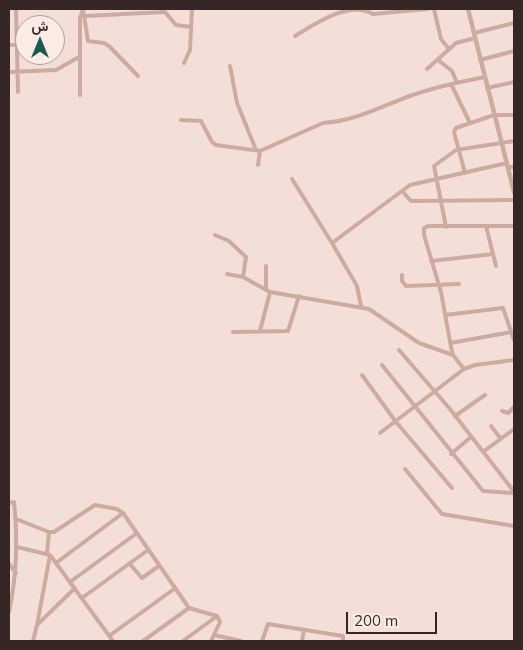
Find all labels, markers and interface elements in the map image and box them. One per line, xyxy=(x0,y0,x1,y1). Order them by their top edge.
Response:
north arrow xyxy=(15,15,65,65)
text: ش xyxy=(32,17,48,35)
scale bar xyxy=(348,602,439,634)
text: 200 m xyxy=(354,611,398,630)

